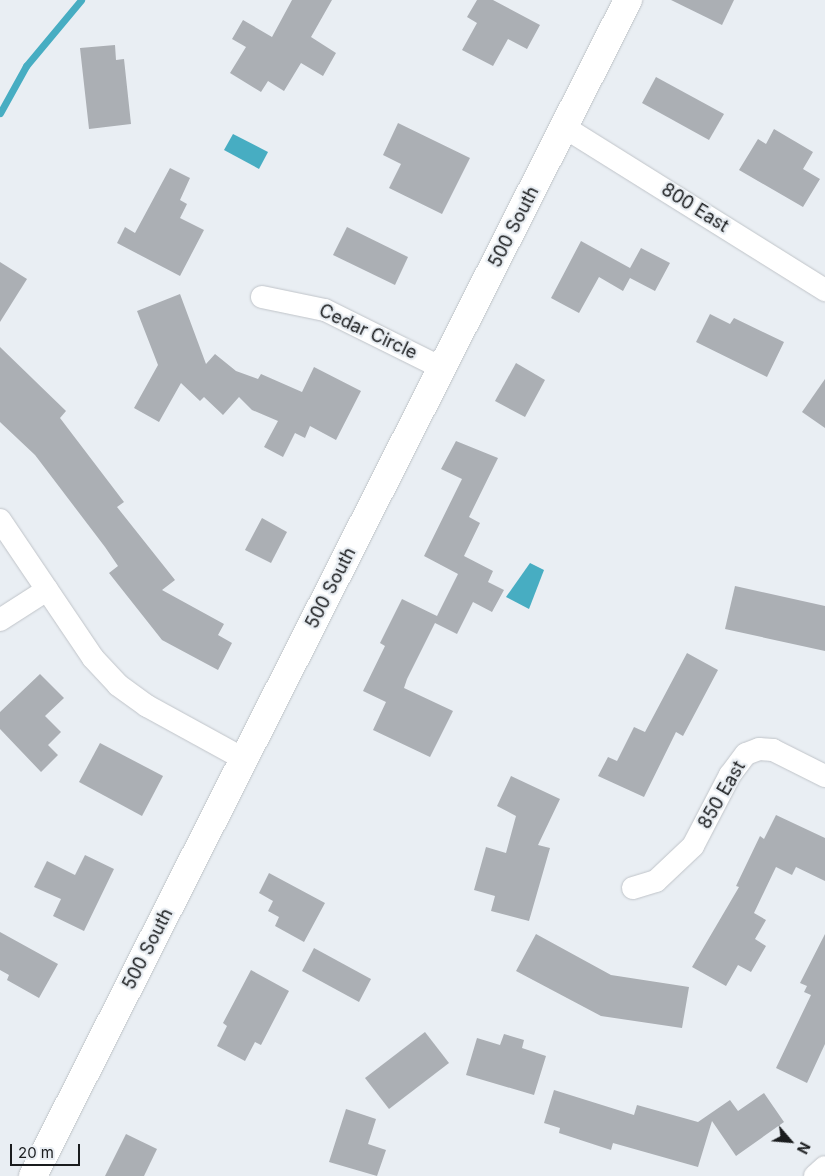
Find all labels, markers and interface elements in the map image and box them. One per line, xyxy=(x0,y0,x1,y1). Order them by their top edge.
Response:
street label: 800 East xyxy=(657,179,733,237)
street label: 500 South xyxy=(484,183,544,271)
street label: Cedar Circle xyxy=(316,300,420,364)
street label: 500 South xyxy=(301,544,361,632)
street label: 850 East xyxy=(694,757,750,833)
street label: 500 South xyxy=(118,905,178,993)
north arrow xyxy=(765,1116,815,1166)
scale bar xyxy=(12,1134,82,1166)
text: N xyxy=(794,1139,814,1157)
text: 20 m xyxy=(18,1143,54,1162)

